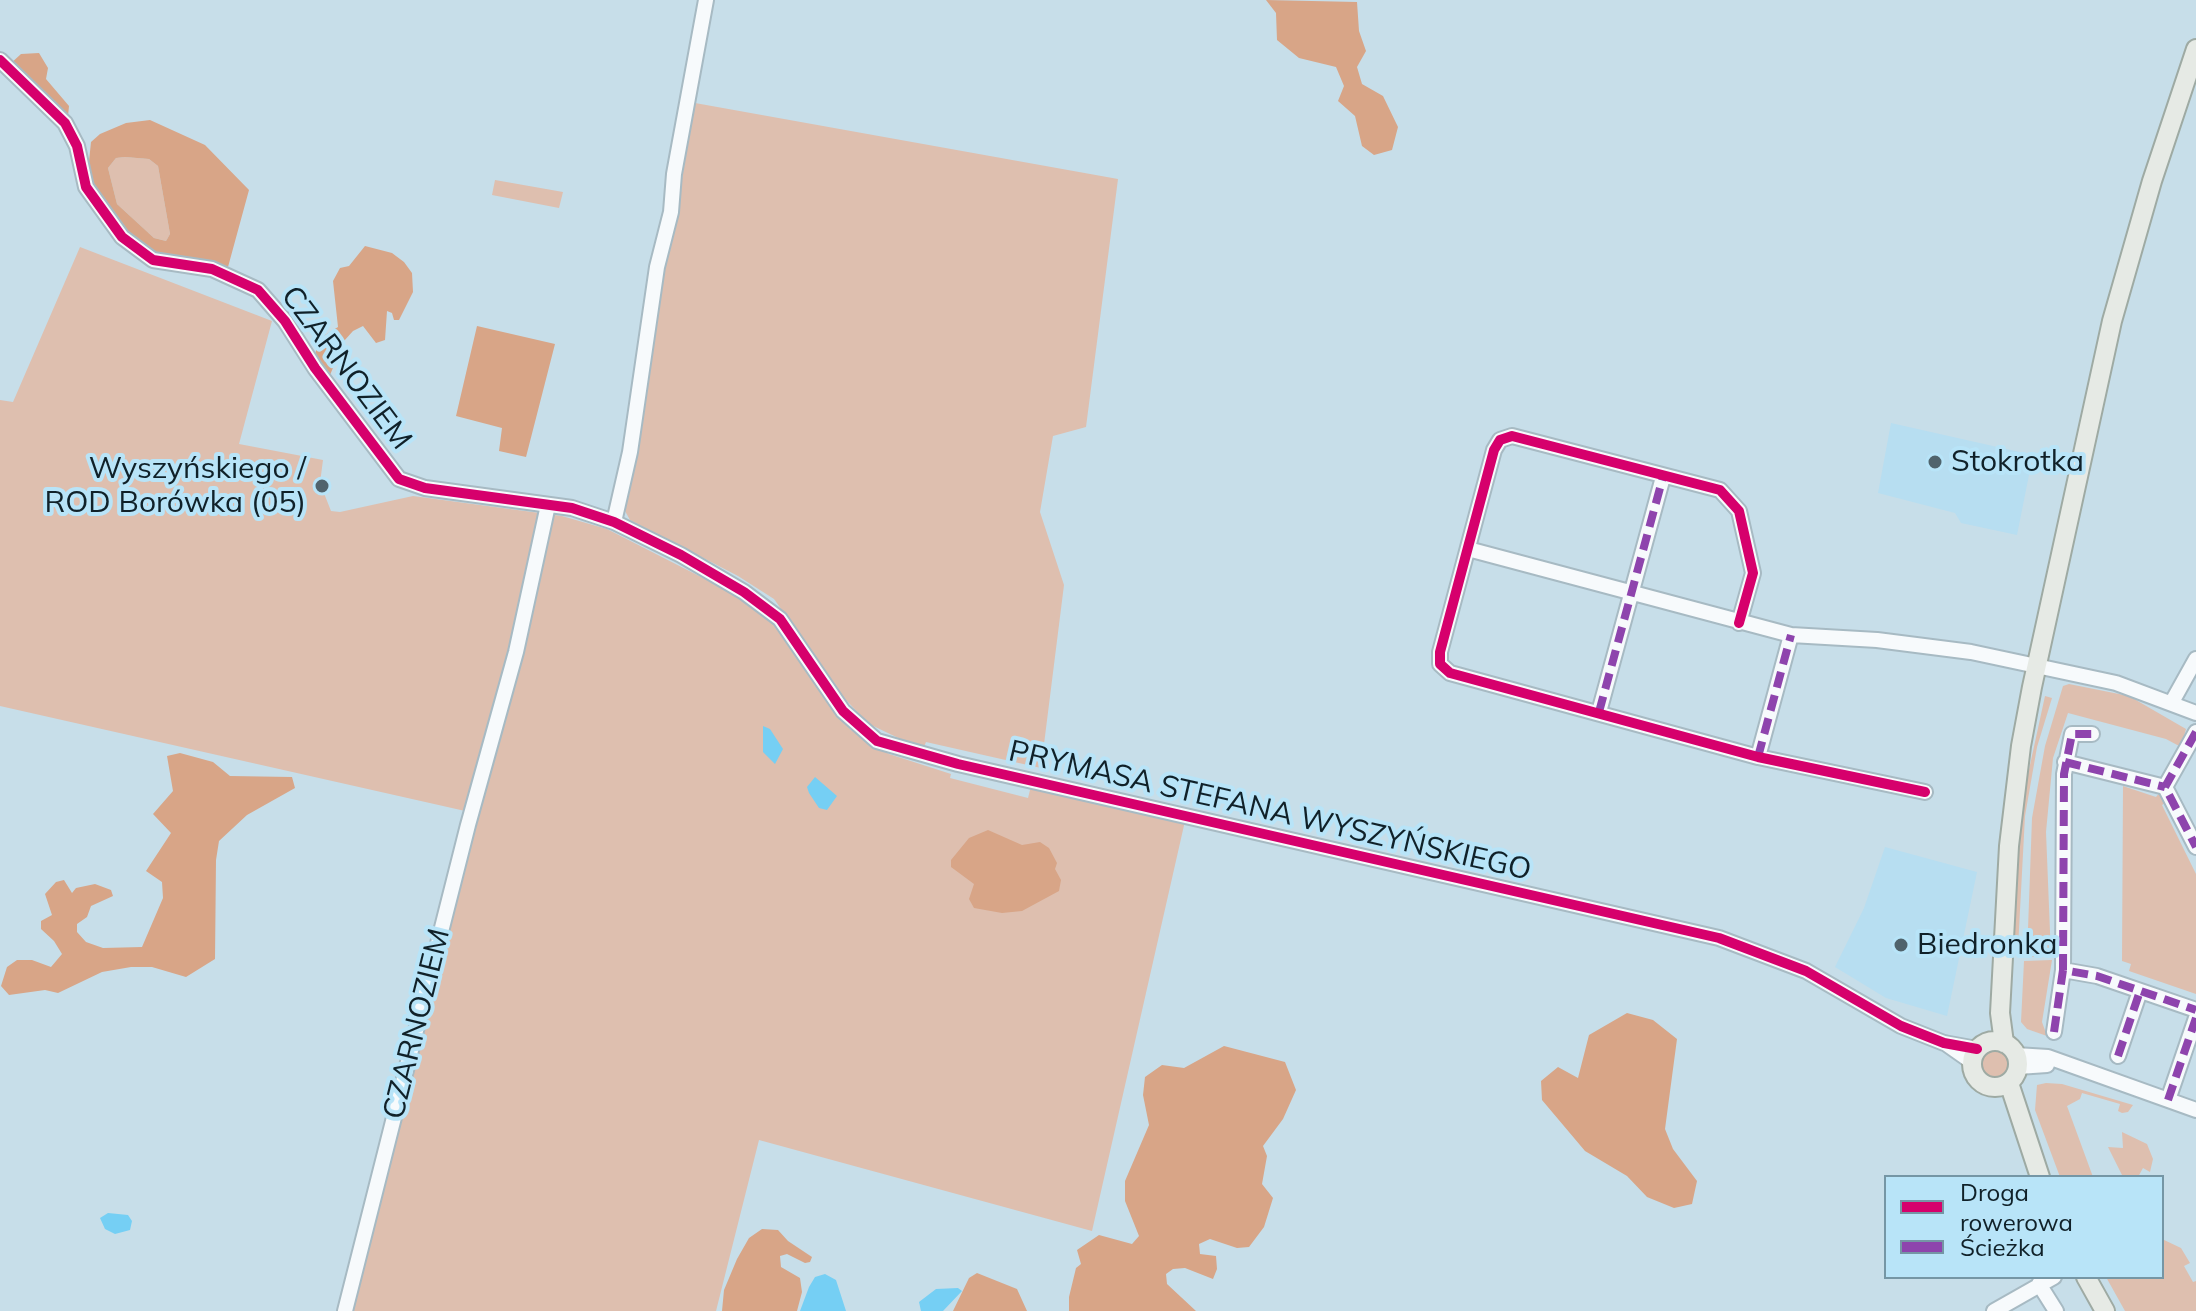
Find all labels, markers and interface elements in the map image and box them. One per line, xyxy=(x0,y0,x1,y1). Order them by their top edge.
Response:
street label: CZARNOZIEM xyxy=(273,279,419,457)
place label: Stokrotka xyxy=(1951,444,2084,480)
place label: Wyszyńskiego / ROD Borówka (05) xyxy=(45,451,306,522)
marker: Stokrotka xyxy=(1926,453,1944,471)
marker: Wyszyńskiego / ROD Borówka (05) xyxy=(313,477,331,495)
street label: PRYMASA STEFANA WYSZYŃSKIEGO xyxy=(1005,733,1535,889)
street label: CZARNOZIEM xyxy=(376,925,458,1123)
place label: Biedronka xyxy=(1917,927,2058,963)
marker: Biedronka xyxy=(1892,936,1910,954)
legend xyxy=(1884,1175,2164,1279)
text: Droga rowerowa xyxy=(1960,1177,2073,1237)
text: Ścieżka xyxy=(1960,1232,2045,1262)

